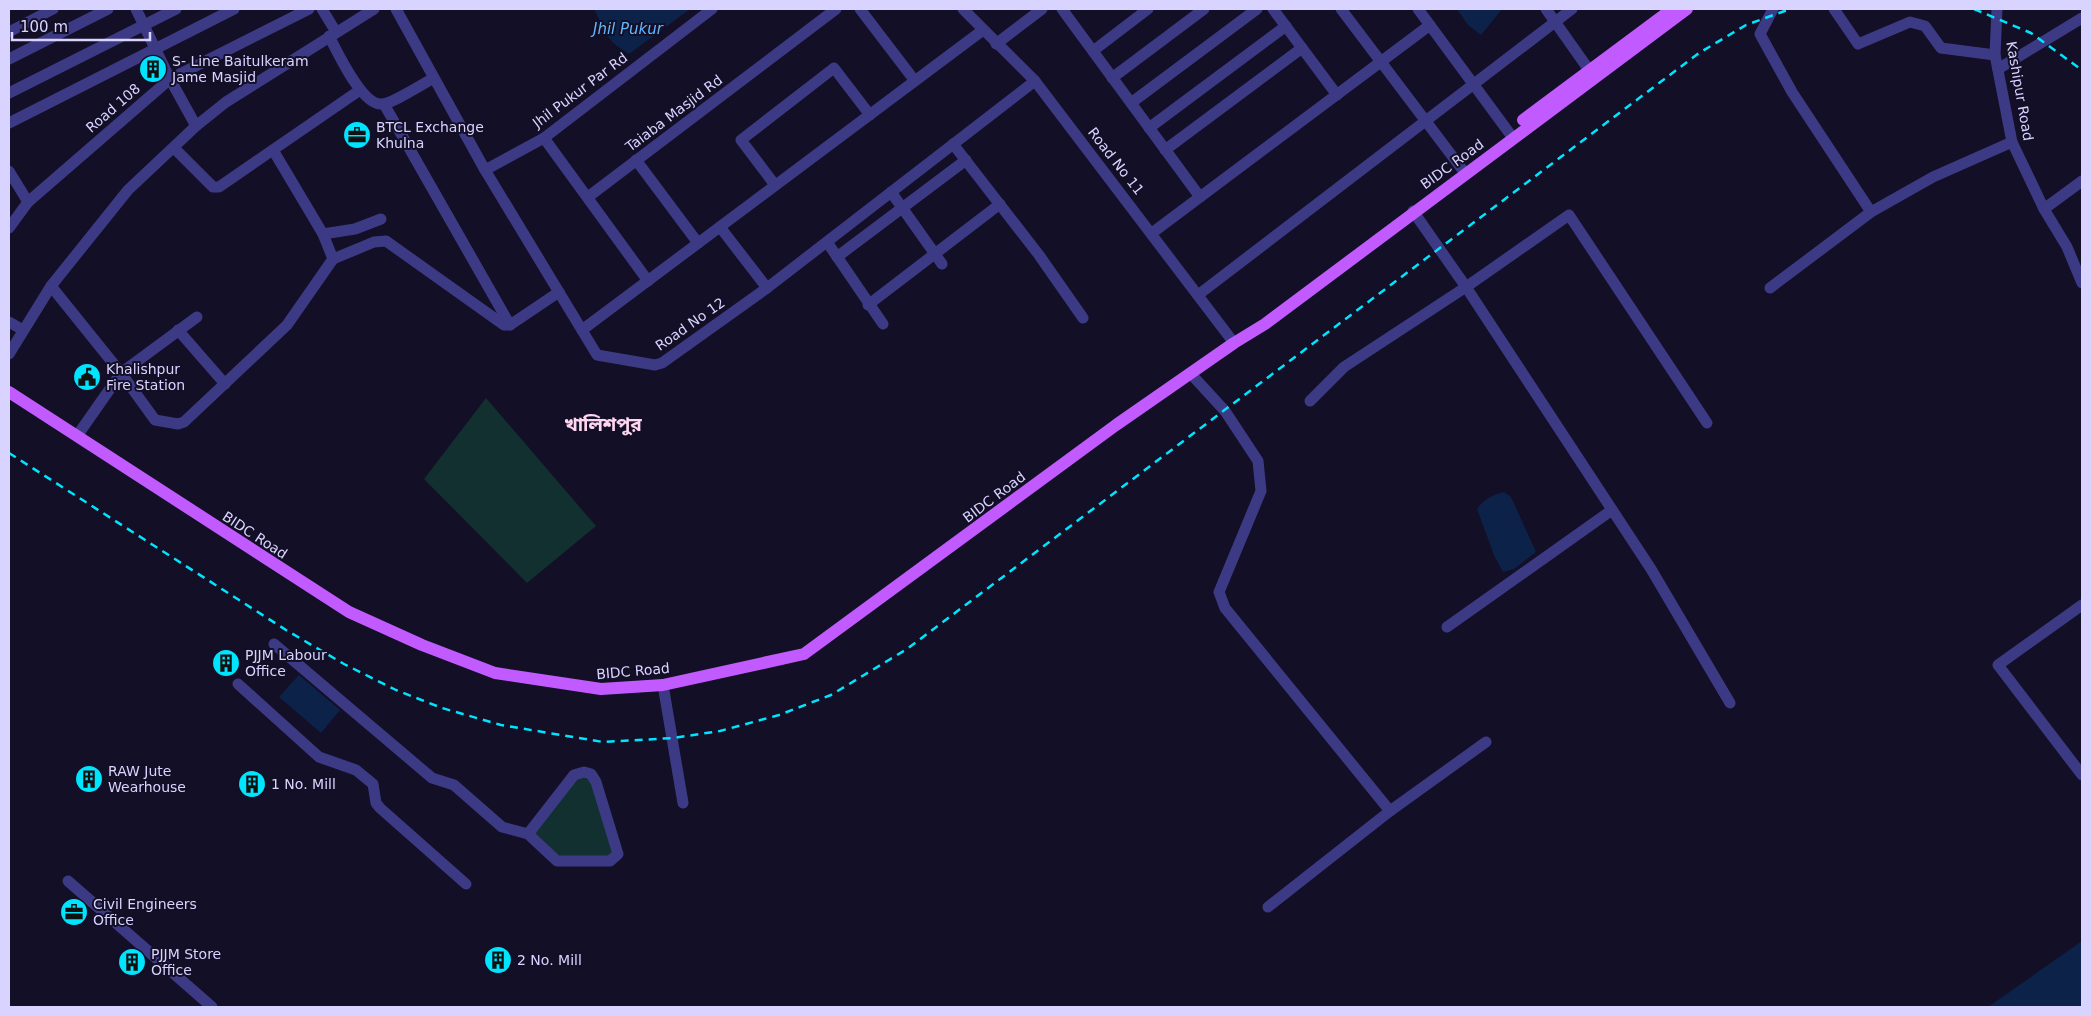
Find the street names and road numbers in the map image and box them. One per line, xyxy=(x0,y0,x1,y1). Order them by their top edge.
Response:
street label: Kashipur Road xyxy=(2003,40,2037,142)
street label: Jhil Pukur Par Rd xyxy=(529,49,630,131)
street label: Taiaba Masjid Rd xyxy=(622,71,725,155)
street label: Road 108 xyxy=(83,80,143,136)
street label: Road No 11 xyxy=(1085,124,1147,198)
street label: BIDC Road xyxy=(1417,136,1487,192)
street label: Road No 12 xyxy=(652,294,728,354)
street label: BIDC Road xyxy=(960,468,1028,526)
street label: BIDC Road xyxy=(220,508,290,562)
street label: BIDC Road xyxy=(596,660,670,682)

